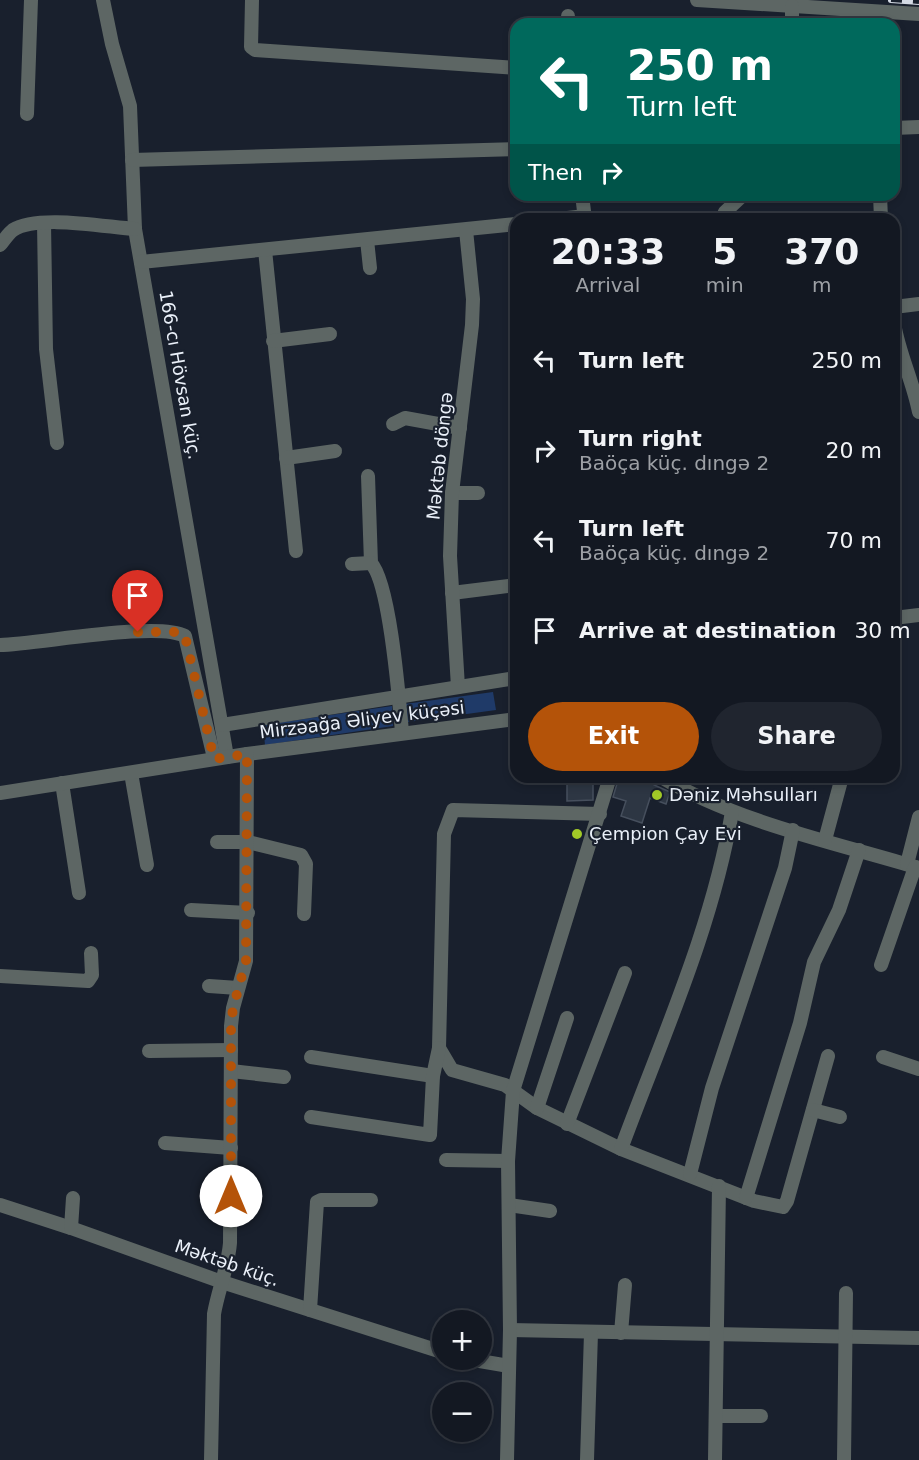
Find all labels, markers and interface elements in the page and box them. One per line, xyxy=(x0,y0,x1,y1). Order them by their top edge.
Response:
text: 250 m xyxy=(627,41,773,90)
icon: left xyxy=(528,42,606,120)
text: Turn left xyxy=(627,91,737,122)
icon: right xyxy=(595,156,628,189)
text: Then xyxy=(528,160,583,185)
text: 20:33 xyxy=(551,231,665,272)
text: 5 xyxy=(712,231,737,272)
text: 370 xyxy=(784,231,859,272)
text: Arrival xyxy=(575,273,640,297)
text: min xyxy=(706,273,744,297)
text: m xyxy=(812,273,832,297)
street label: 166-cı Hövsan küç. xyxy=(155,289,206,461)
icon: left xyxy=(528,344,561,377)
text: Turn left xyxy=(579,348,684,373)
text: 250 m xyxy=(812,348,882,373)
street label: Məktəb döngə xyxy=(422,391,457,521)
text: Turn right xyxy=(579,426,702,451)
icon: right xyxy=(528,434,561,467)
text: 20 m xyxy=(826,438,882,463)
text: Baöça küç. dıngə 2 xyxy=(579,451,769,475)
text: Turn left xyxy=(579,516,684,541)
icon: left xyxy=(528,524,561,557)
text: 70 m xyxy=(826,528,882,553)
text: Baöça küç. dıngə 2 xyxy=(579,541,769,565)
pin xyxy=(112,570,163,632)
icon: arrive xyxy=(121,579,154,612)
icon: arrive xyxy=(528,614,561,647)
text: Arrive at destination xyxy=(579,618,836,643)
text: 30 m xyxy=(854,618,911,643)
street label: Mirzəağa Əliyev küçəsi xyxy=(258,696,466,743)
button: Exit xyxy=(528,702,699,771)
button: Share xyxy=(711,702,882,771)
place label: Dəniz Məhsulları xyxy=(669,784,818,805)
marker: Dəniz Məhsulları xyxy=(650,788,664,802)
place label: Çempion Çay Evi xyxy=(589,823,742,844)
marker: Çempion Çay Evi xyxy=(570,827,584,841)
position arrow xyxy=(199,1164,263,1228)
street label: Məktəb küç. xyxy=(172,1235,282,1290)
map controls xyxy=(432,1310,492,1442)
button: + xyxy=(432,1310,492,1370)
button: − xyxy=(432,1382,492,1442)

